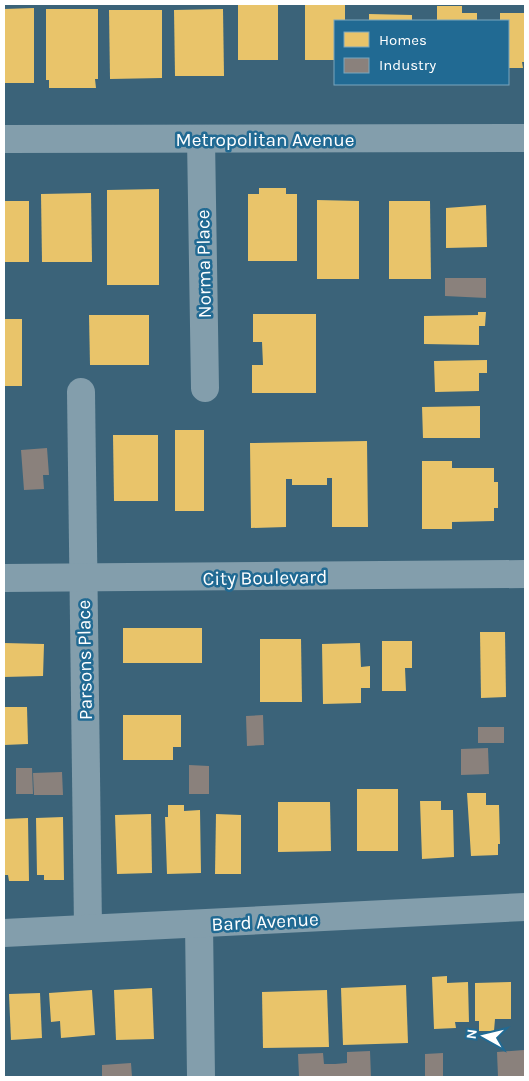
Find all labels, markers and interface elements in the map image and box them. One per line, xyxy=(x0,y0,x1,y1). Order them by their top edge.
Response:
legend xyxy=(334,20,509,85)
text: Homes xyxy=(379,31,427,49)
text: Industry xyxy=(379,56,436,74)
street label: Metropolitan Avenue xyxy=(176,129,354,151)
street label: Norma Place xyxy=(192,209,216,319)
street label: City Boulevard xyxy=(202,566,328,590)
street label: Parsons Place xyxy=(73,600,97,720)
street label: Bard Avenue xyxy=(211,908,319,936)
north arrow xyxy=(459,1011,509,1061)
text: N xyxy=(463,1028,481,1040)

